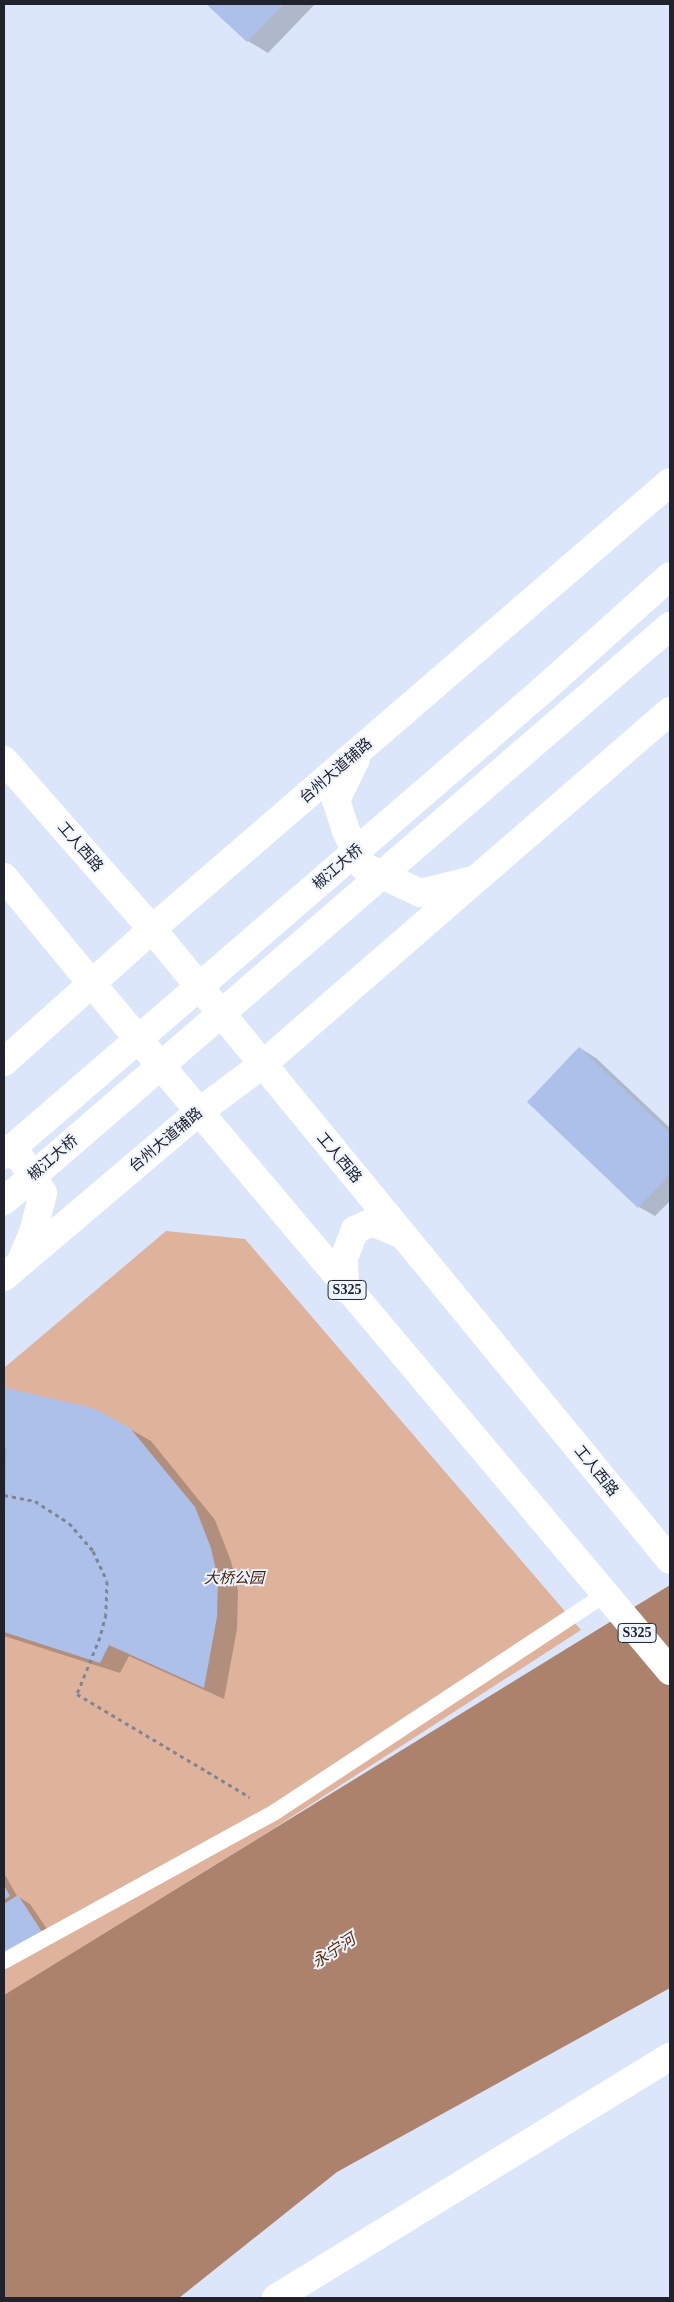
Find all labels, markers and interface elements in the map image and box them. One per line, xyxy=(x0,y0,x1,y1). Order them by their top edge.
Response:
street label: 台州大道辅路 xyxy=(296,735,376,807)
street label: 工人西路 xyxy=(54,818,106,876)
street label: 椒江大桥 xyxy=(309,841,367,893)
street label: 台州大道辅路 xyxy=(126,1104,206,1176)
street label: 工人西路 xyxy=(313,1129,365,1187)
street label: 椒江大桥 xyxy=(24,1132,82,1184)
road number: S325 xyxy=(327,1278,367,1302)
street label: 工人西路 xyxy=(570,1442,622,1500)
park label: 大桥公园 xyxy=(204,1570,264,1588)
road number: S325 xyxy=(617,1622,657,1645)
water label: 永宁河 xyxy=(309,1930,359,1972)

